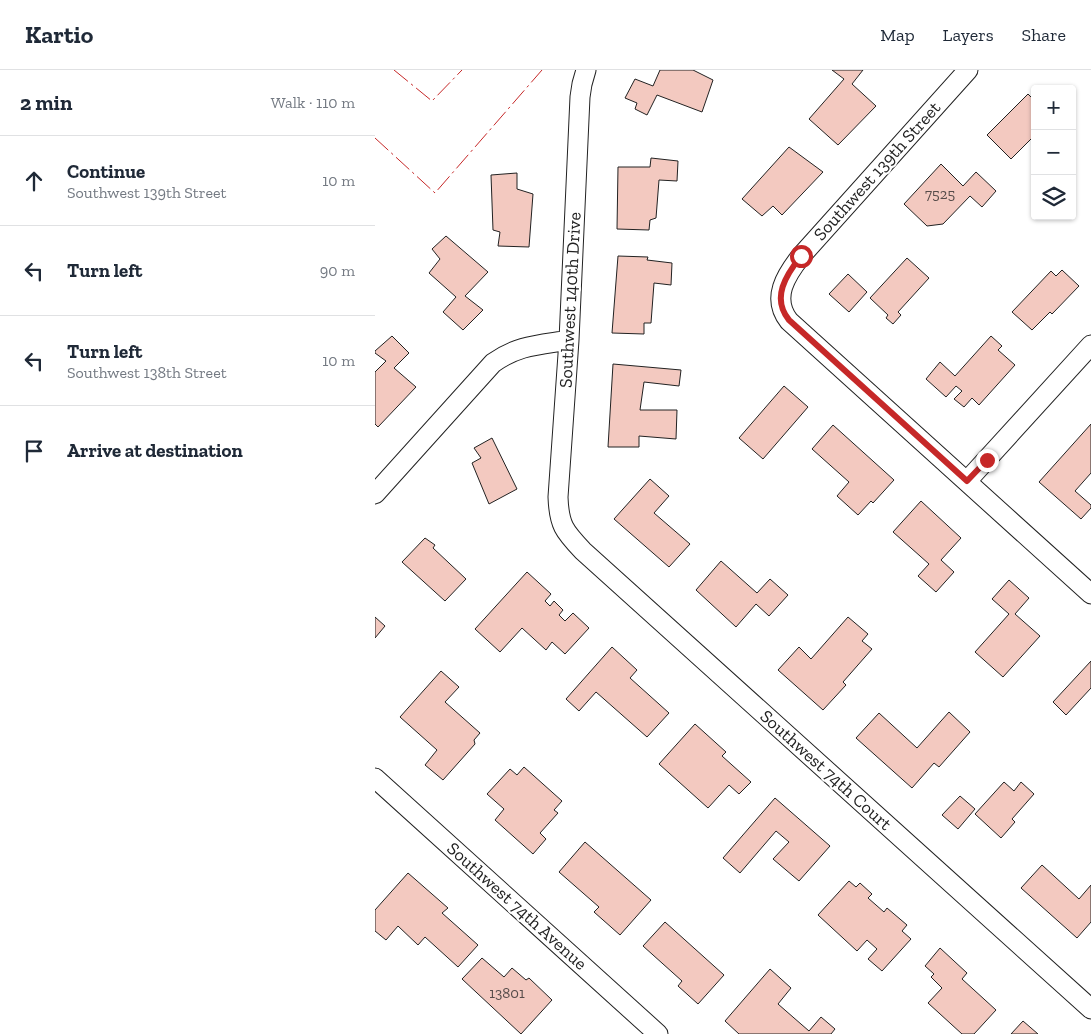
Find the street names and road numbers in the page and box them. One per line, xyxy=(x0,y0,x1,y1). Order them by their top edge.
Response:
street label: Southwest 139th Street xyxy=(809,97,945,245)
street label: Southwest 140th Drive xyxy=(554,212,586,388)
street label: Southwest 74th Court xyxy=(756,705,897,835)
street label: Southwest 74th Avenue xyxy=(442,837,592,975)

